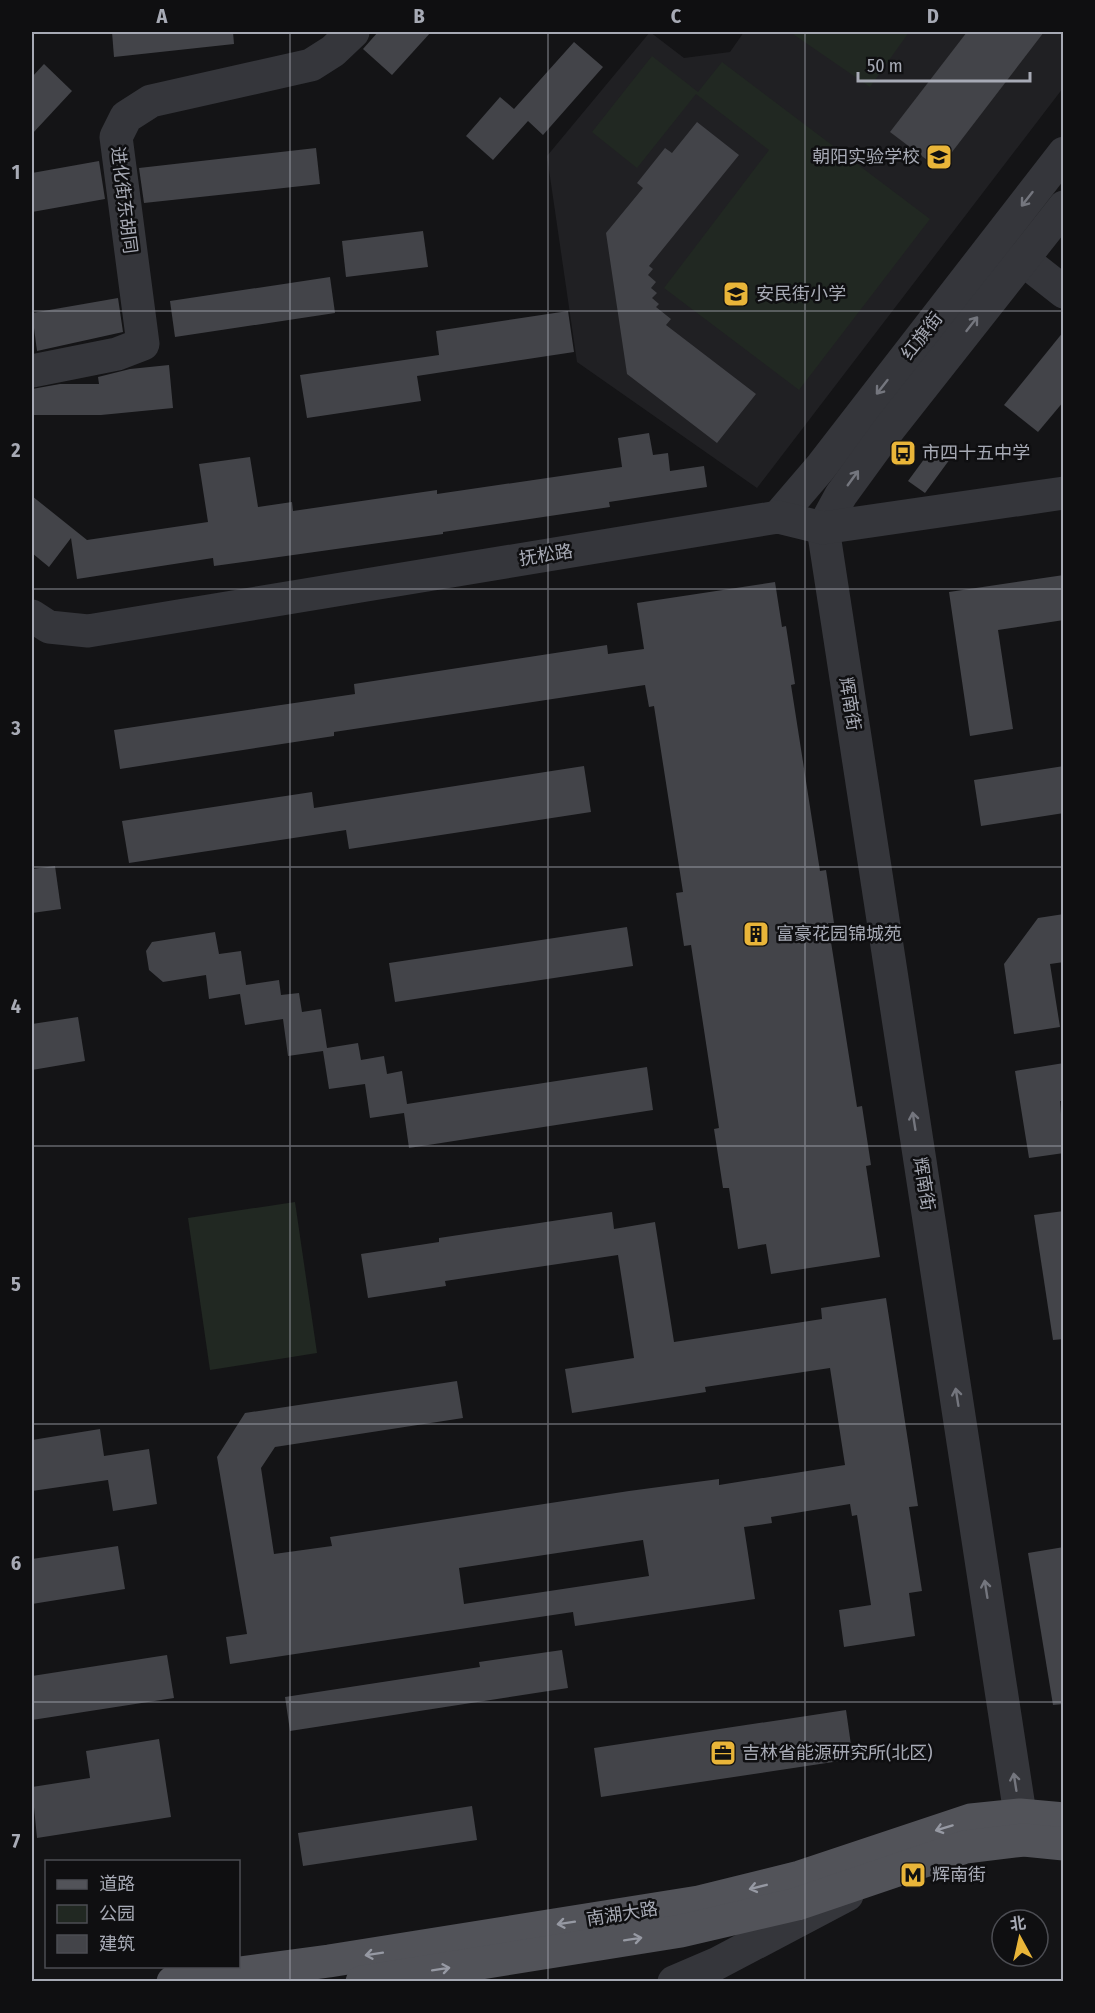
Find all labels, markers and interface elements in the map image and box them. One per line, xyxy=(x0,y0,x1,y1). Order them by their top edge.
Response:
text: A xyxy=(156,4,169,28)
text: B xyxy=(413,4,425,28)
text: C xyxy=(671,4,682,28)
text: D xyxy=(927,4,939,28)
scale bar xyxy=(858,45,1030,83)
text: 50 m xyxy=(867,55,903,77)
school or university icon: 朝阳实验学校 xyxy=(924,142,954,172)
street label: 进化街东胡同 xyxy=(107,145,141,255)
place label: 朝阳实验学校 xyxy=(812,146,920,168)
text: 1 xyxy=(12,160,20,184)
one-way arrow xyxy=(1021,191,1034,207)
school or university icon: 安民街小学 xyxy=(721,279,751,309)
place label: 安民街小学 xyxy=(756,283,846,305)
street label: 红旗街 xyxy=(897,308,947,364)
one-way arrow xyxy=(965,316,978,332)
one-way arrow xyxy=(876,379,889,395)
text: 2 xyxy=(10,438,21,462)
bus stop icon: 市四十五中学 xyxy=(888,438,918,468)
place label: 市四十五中学 xyxy=(922,442,1030,464)
one-way arrow xyxy=(847,471,859,487)
street label: 抚松路 xyxy=(518,540,574,570)
street label: 辉南街 xyxy=(835,676,865,732)
text: 3 xyxy=(10,716,21,740)
building icon: 富豪花园锦城苑 xyxy=(741,919,771,949)
place label: 富豪花园锦城苑 xyxy=(776,923,902,945)
text: 4 xyxy=(11,994,21,1018)
one-way arrow xyxy=(909,1111,920,1131)
street label: 辉南街 xyxy=(909,1156,939,1212)
text: 5 xyxy=(11,1272,21,1296)
one-way arrow xyxy=(951,1387,962,1407)
text: 6 xyxy=(11,1551,21,1575)
one-way arrow xyxy=(980,1580,991,1600)
office icon: 吉林省能源研究所(北区) xyxy=(708,1738,738,1768)
place label: 吉林省能源研究所(北区) xyxy=(742,1742,933,1764)
one-way arrow xyxy=(1010,1773,1021,1792)
one-way arrow xyxy=(935,1823,954,1834)
text: 7 xyxy=(12,1829,21,1853)
legend xyxy=(45,1860,240,1968)
metro station icon: 辉南街 xyxy=(898,1860,928,1890)
place label: 辉南街 xyxy=(932,1864,986,1886)
text: 道路 xyxy=(99,1873,135,1895)
one-way arrow xyxy=(749,1882,768,1894)
street label: 南湖大路 xyxy=(585,1898,659,1930)
text: 公园 xyxy=(99,1903,135,1925)
north arrow xyxy=(990,1908,1050,1968)
text: 北 xyxy=(1009,1913,1027,1934)
one-way arrow xyxy=(557,1918,577,1929)
text: 建筑 xyxy=(99,1933,135,1955)
one-way arrow xyxy=(623,1933,643,1944)
one-way arrow xyxy=(364,1948,384,1959)
one-way arrow xyxy=(430,1964,450,1975)

